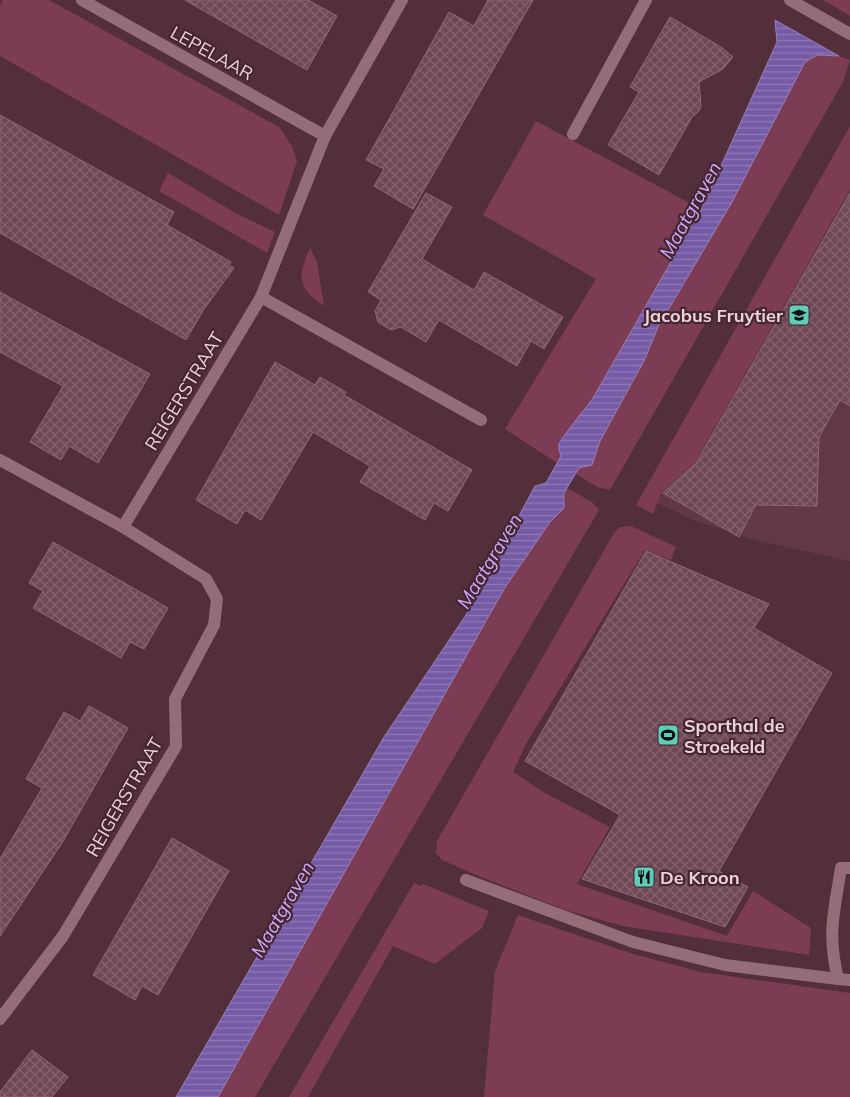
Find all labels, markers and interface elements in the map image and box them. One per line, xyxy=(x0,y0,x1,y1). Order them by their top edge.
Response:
street label: LEPELAAR xyxy=(167,21,257,85)
water label: Maatgraven xyxy=(654,158,726,262)
school or university icon: Jacobus Fruytier xyxy=(787,303,811,327)
place label: Jacobus Fruytier xyxy=(644,304,784,327)
street label: REIGERSTRAAT xyxy=(140,328,228,454)
water label: Maatgraven xyxy=(451,509,527,613)
place label: Sporthal de Stroekeld xyxy=(684,714,785,758)
sports icon: Sporthal de Stroekeld xyxy=(656,723,680,747)
street label: REIGERSTRAAT xyxy=(81,733,168,861)
water label: Maatgraven xyxy=(245,857,319,961)
restaurant icon: De Kroon xyxy=(632,865,656,889)
place label: De Kroon xyxy=(660,866,740,889)

